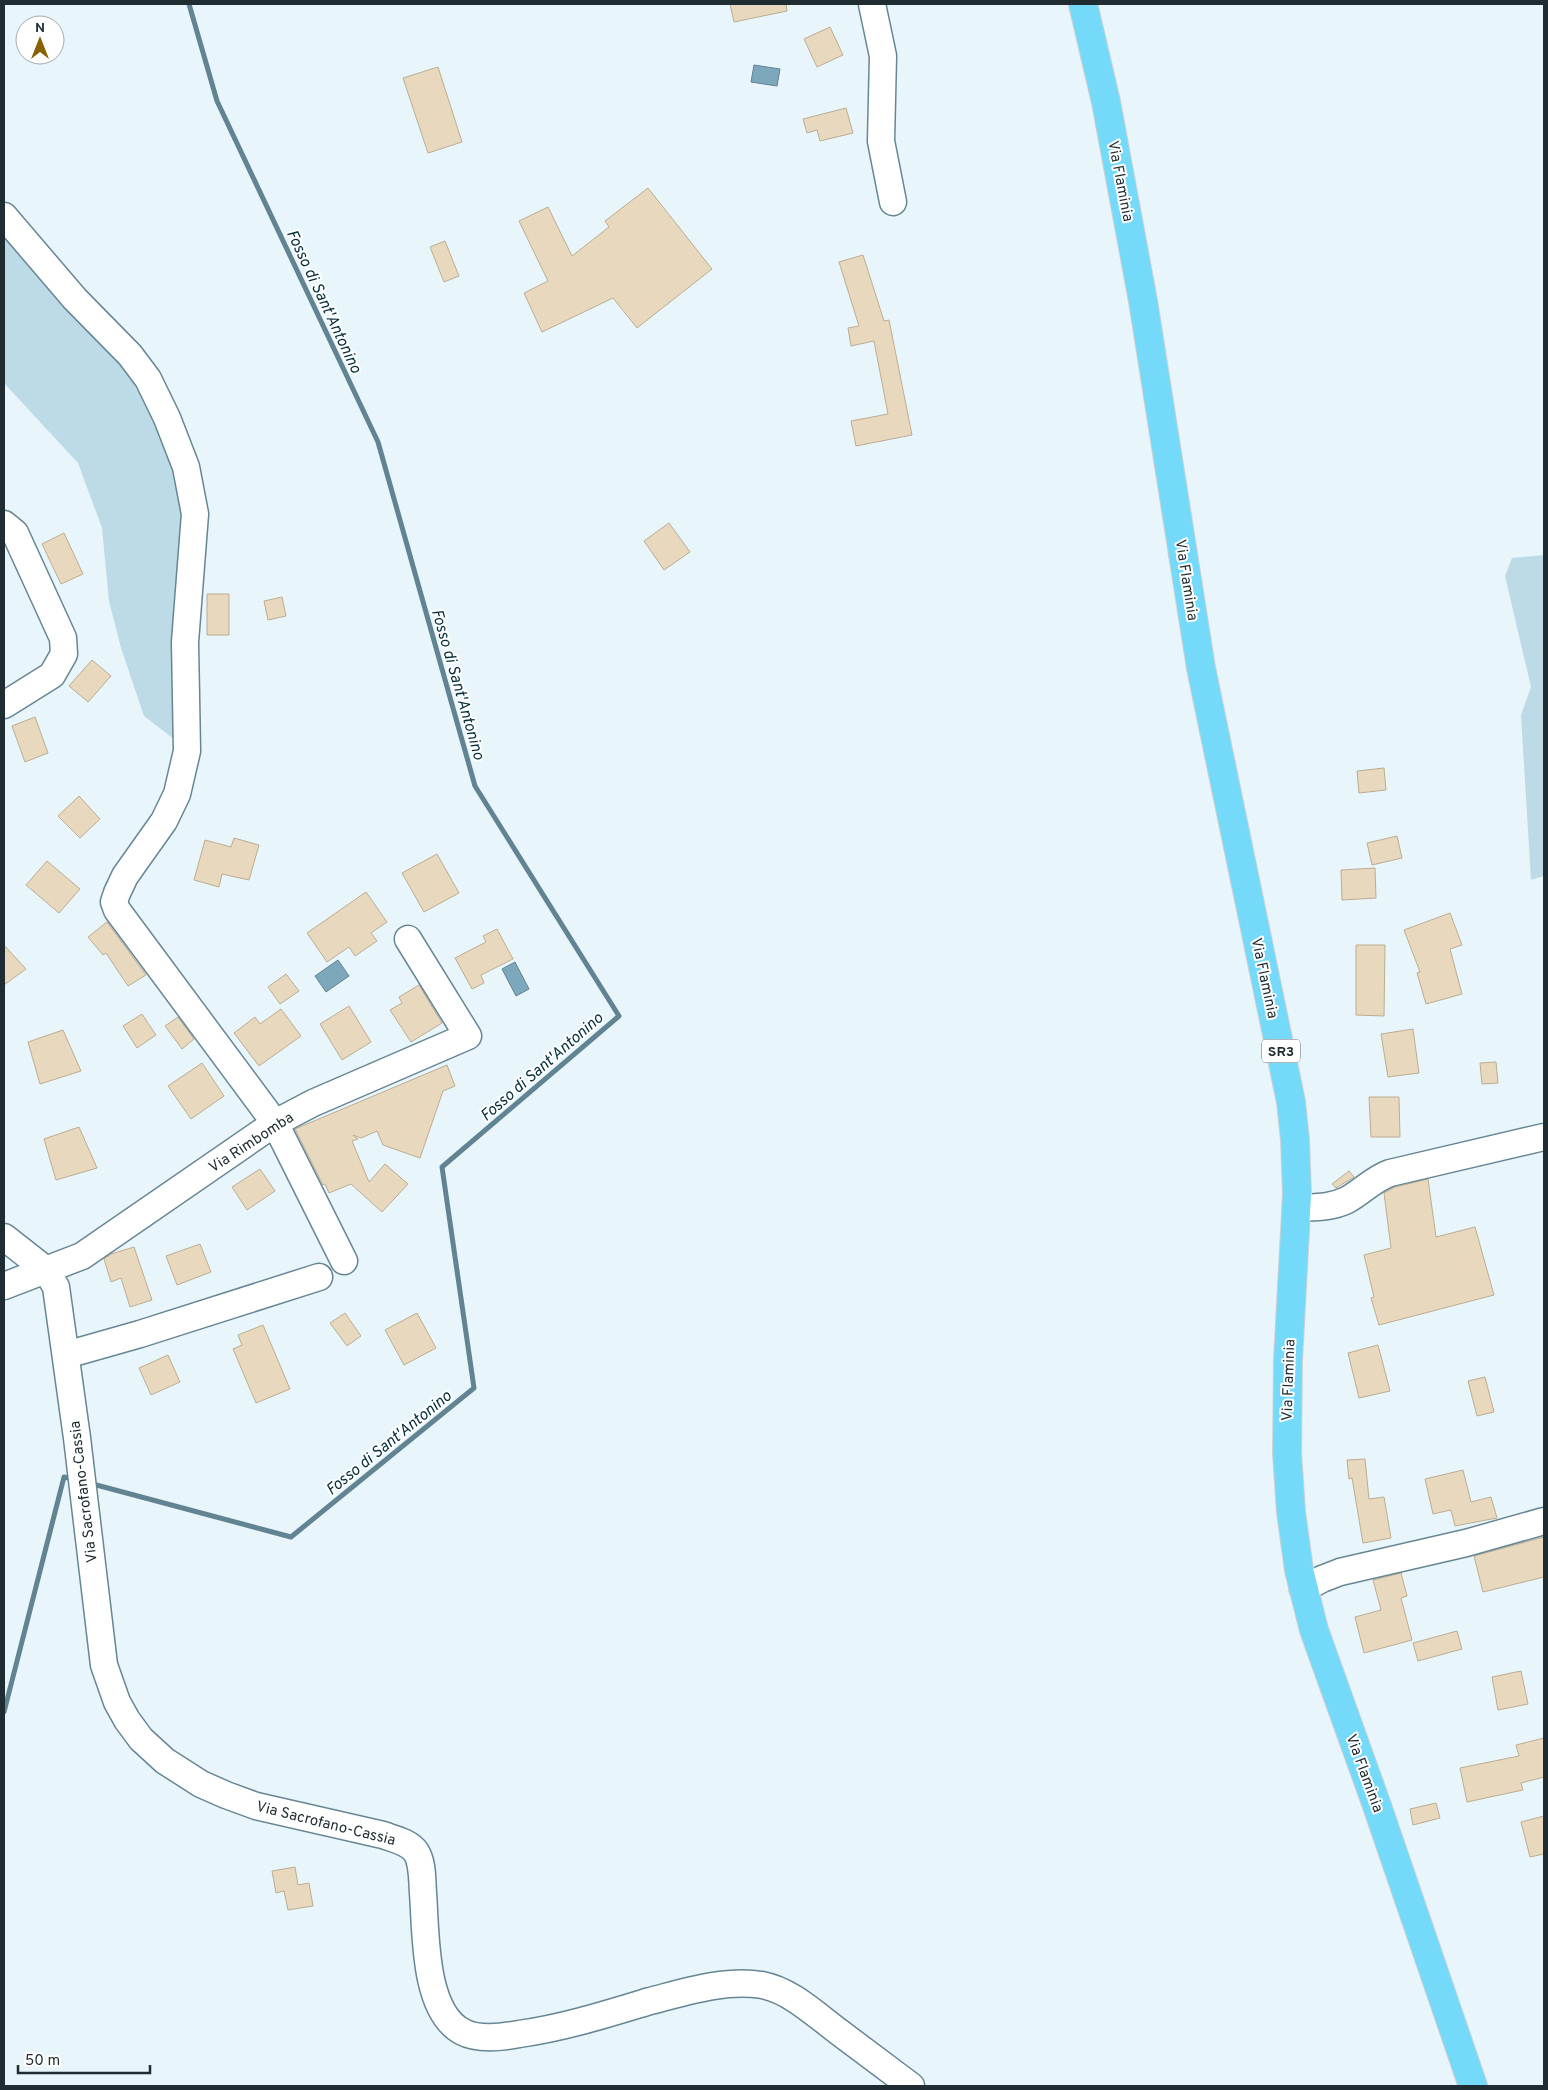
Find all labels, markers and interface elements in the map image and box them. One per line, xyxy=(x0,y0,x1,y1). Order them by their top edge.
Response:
north arrow xyxy=(15,15,65,65)
text: N xyxy=(35,20,45,37)
street label: Via Flaminia xyxy=(1102,139,1137,223)
water label: Fosso di Sant'Antonino xyxy=(281,227,365,377)
street label: Via Flaminia xyxy=(1170,538,1201,622)
water label: Fosso di Sant'Antonino xyxy=(426,607,488,763)
street label: Via Flaminia xyxy=(1246,936,1281,1020)
water label: Fosso di Sant'Antonino xyxy=(477,1008,608,1126)
road number: SR3 xyxy=(1262,1040,1300,1062)
street label: Via Rimbomba xyxy=(206,1109,298,1178)
street label: Via Flaminia xyxy=(1279,1339,1300,1421)
water label: Fosso di Sant'Antonino xyxy=(322,1386,457,1500)
street label: Via Sacrofano-Cassia xyxy=(66,1420,103,1564)
street label: Via Flaminia xyxy=(1341,1732,1387,1815)
street label: Via Sacrofano-Cassia xyxy=(254,1798,397,1851)
scale bar xyxy=(18,2042,150,2074)
text: 50 m xyxy=(25,2052,60,2071)

